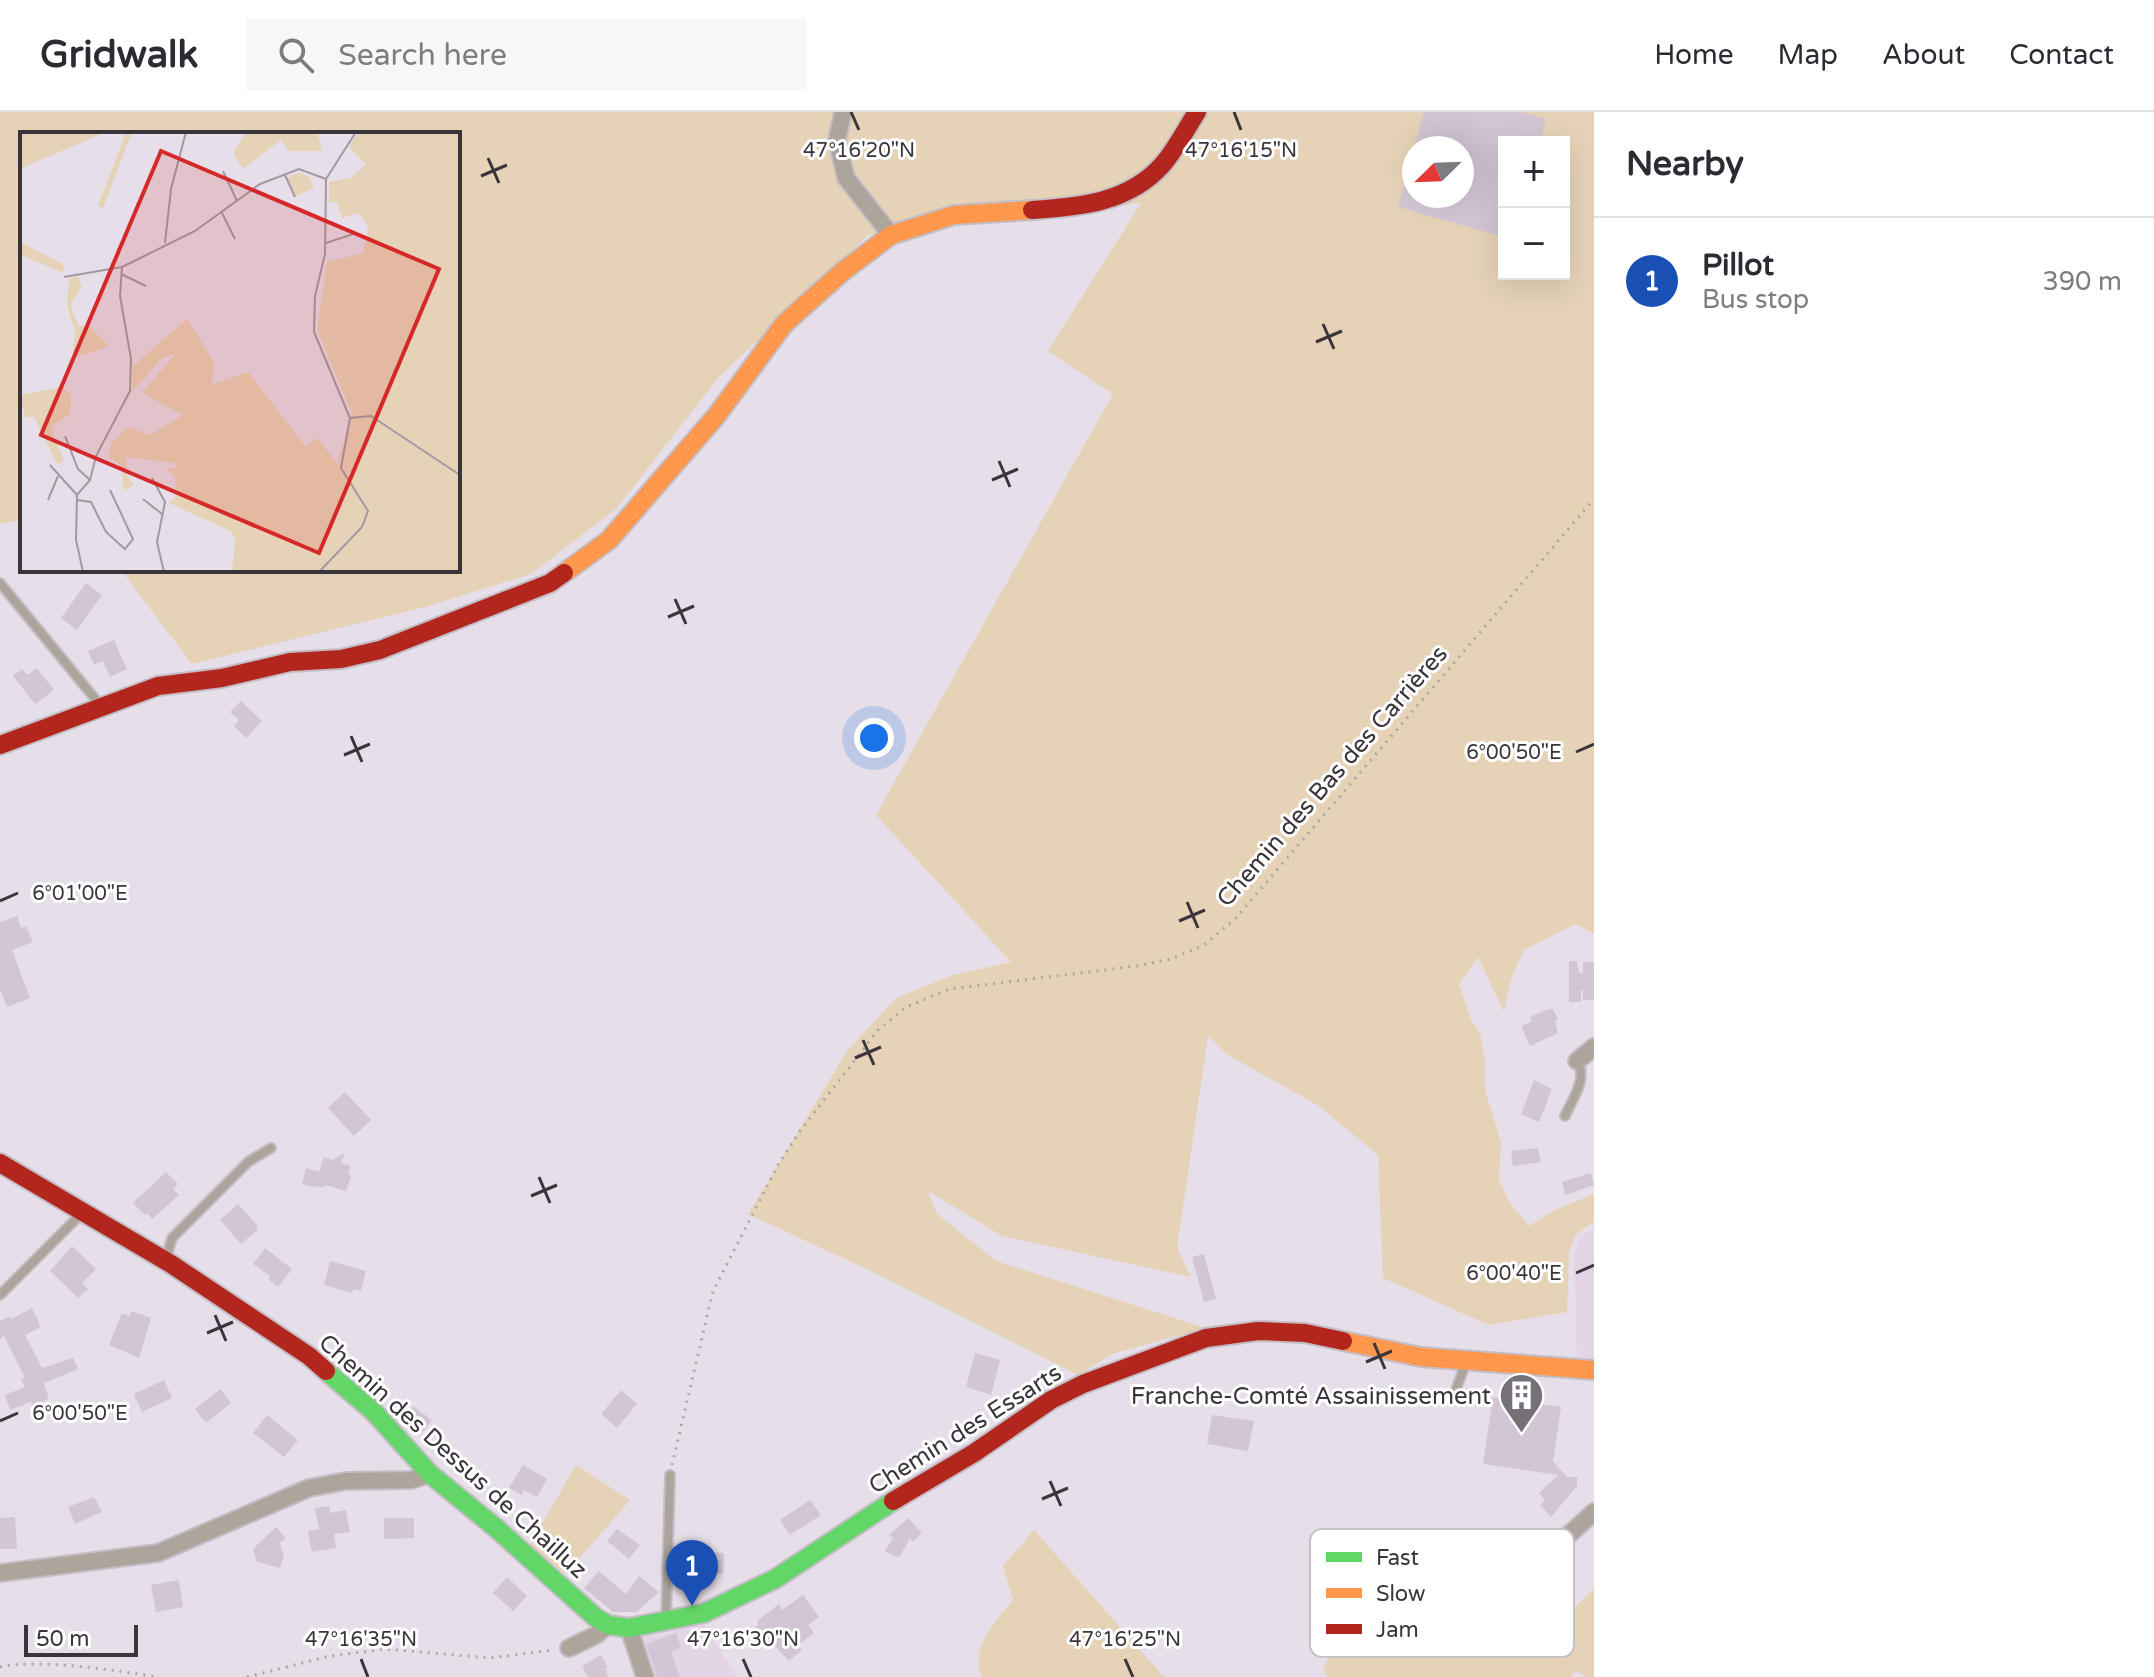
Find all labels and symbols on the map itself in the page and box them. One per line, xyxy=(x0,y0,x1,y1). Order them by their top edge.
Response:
inset map xyxy=(20,132,460,572)
north arrow xyxy=(1402,136,1474,208)
text: 47°16'20"N xyxy=(803,139,915,163)
text: 47°16'15"N xyxy=(1185,139,1297,163)
street label: Chemin des Bas des Carrières xyxy=(1211,640,1454,913)
your location xyxy=(854,718,894,758)
text: 6°00'50"E xyxy=(1466,741,1562,765)
text: 6°01'00"E xyxy=(32,882,128,906)
text: 6°00'40"E xyxy=(1466,1262,1562,1286)
street label: Chemin des Dessus de Chailluz xyxy=(313,1328,593,1585)
street label: Chemin des Essarts xyxy=(864,1358,1067,1500)
building icon: Franche-Comté Assainissement xyxy=(1498,1372,1546,1435)
place label: Franche-Comté Assainissement xyxy=(1131,1382,1491,1411)
text: 6°00'50"E xyxy=(32,1402,128,1426)
legend xyxy=(1310,1529,1574,1657)
pin: 1 xyxy=(666,1540,718,1606)
text: Fast xyxy=(1376,1545,1419,1571)
text: Slow xyxy=(1376,1581,1426,1607)
text: Jam xyxy=(1376,1617,1419,1643)
scale bar xyxy=(24,1621,138,1657)
text: 47°16'35"N xyxy=(305,1628,417,1652)
text: 47°16'30"N xyxy=(687,1628,799,1652)
text: 47°16'25"N xyxy=(1069,1628,1181,1652)

